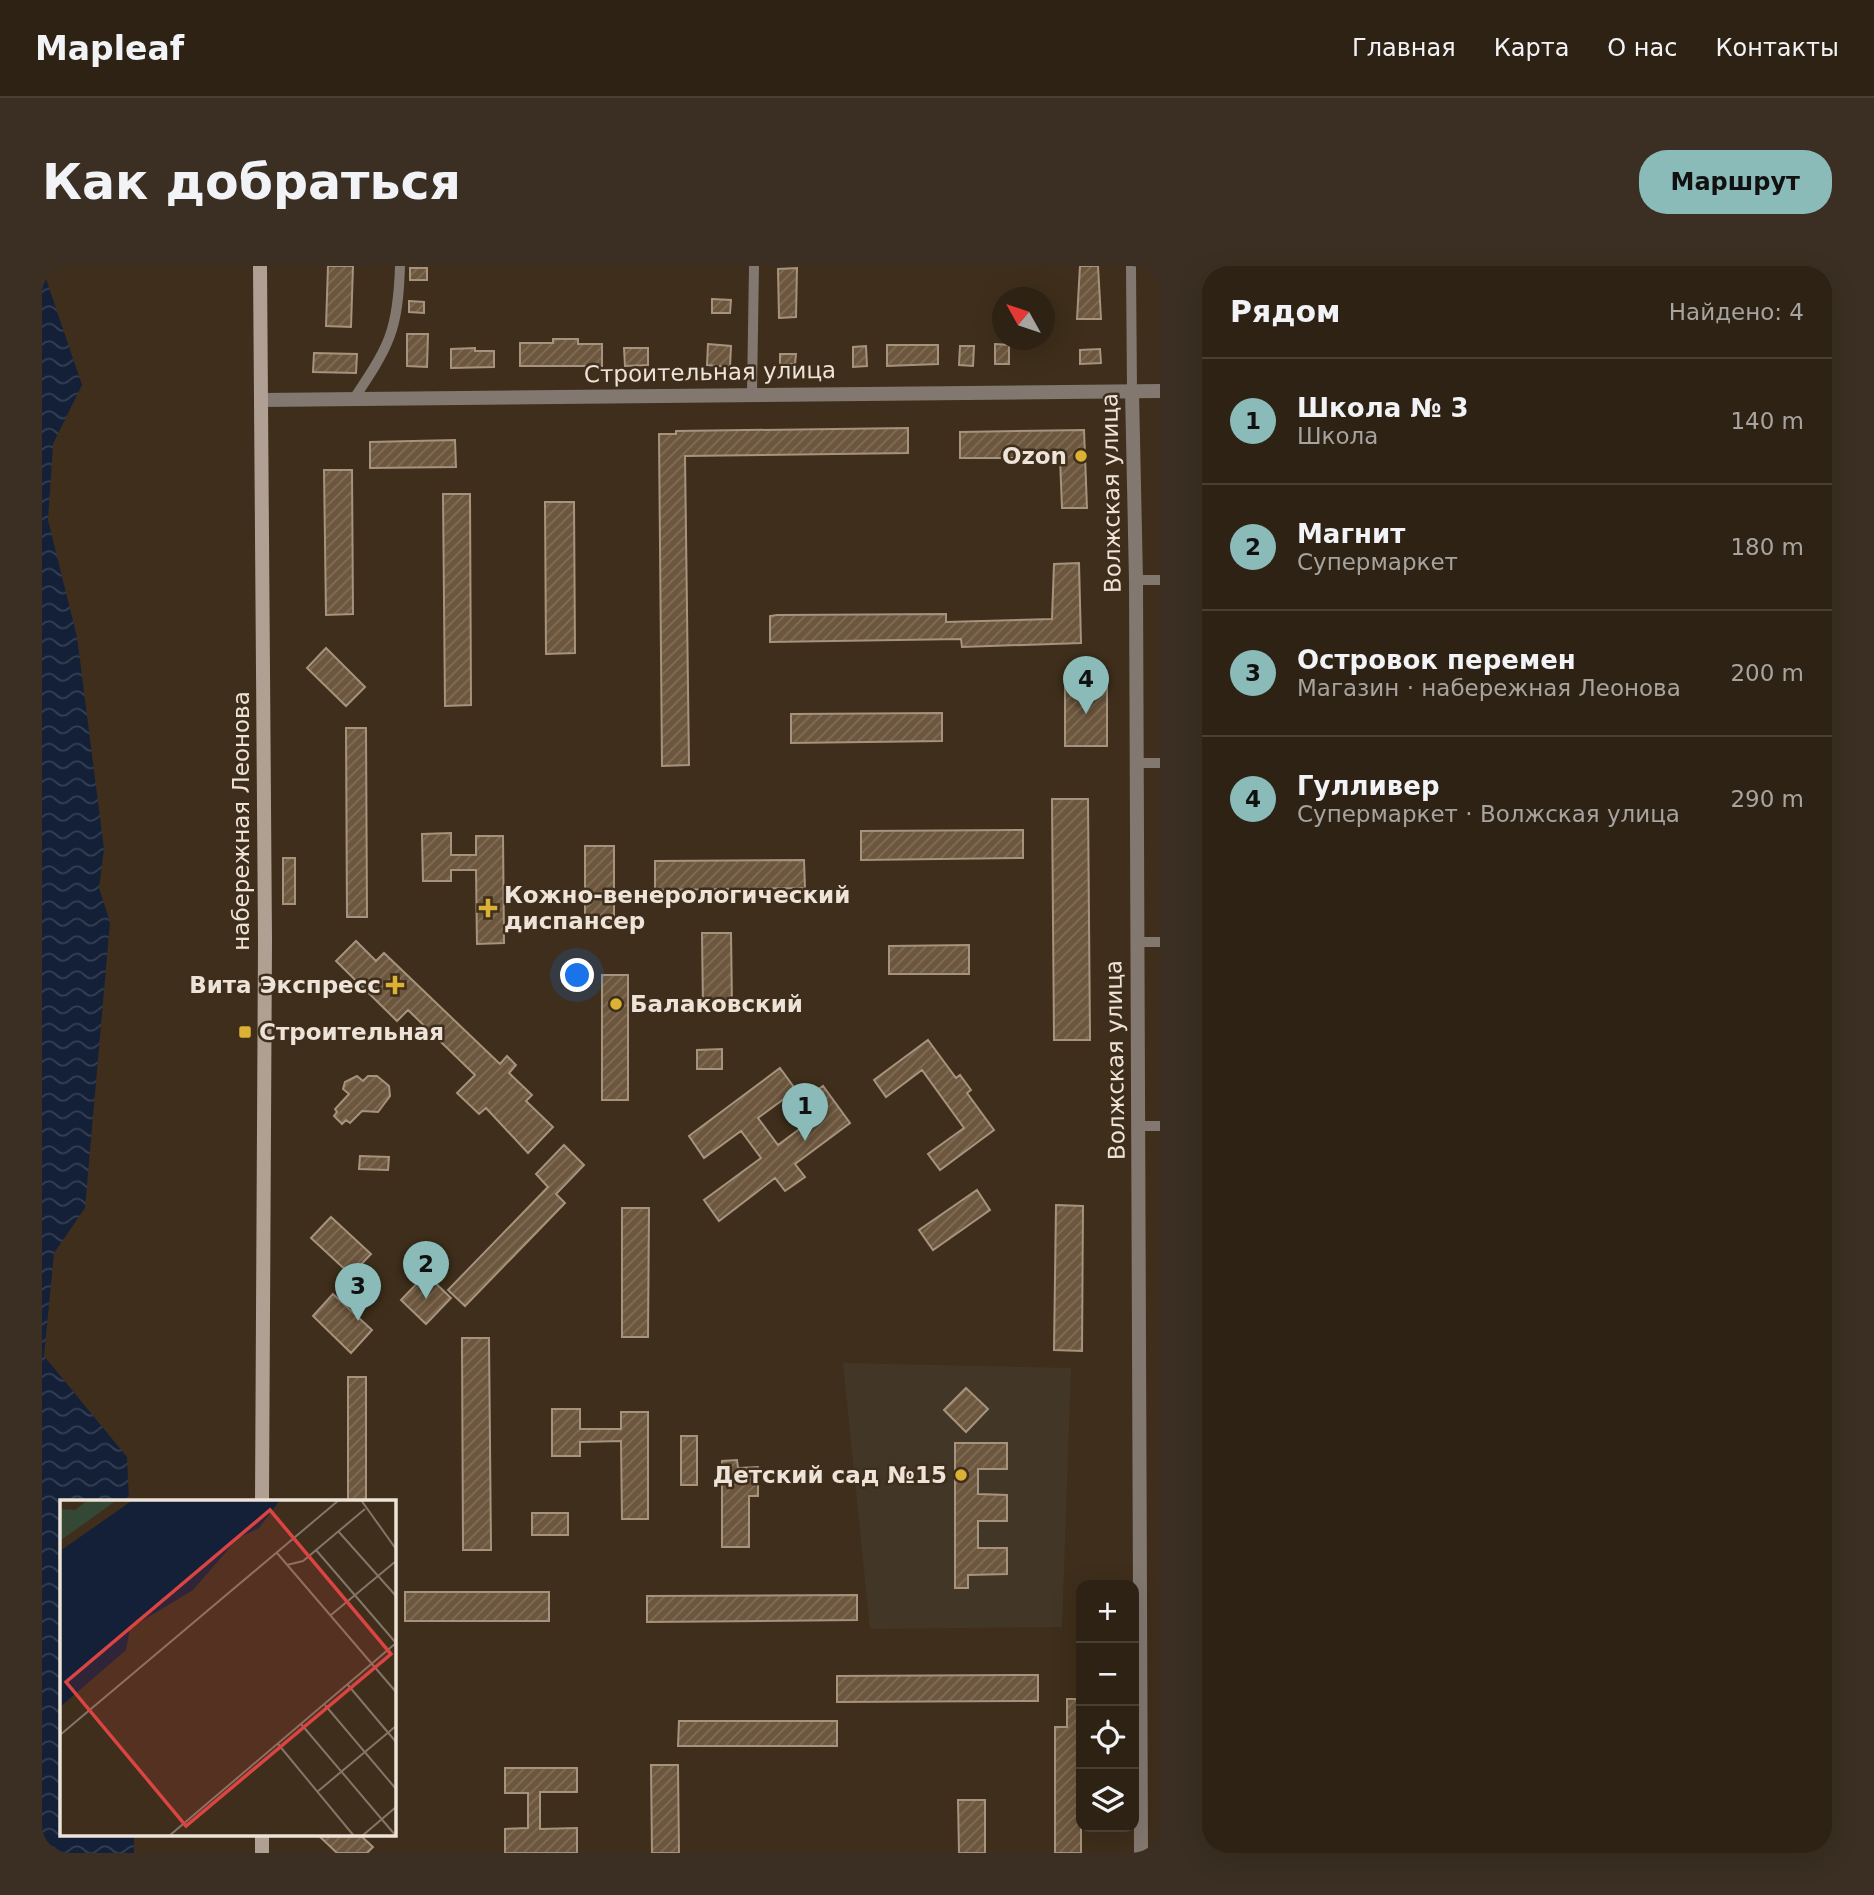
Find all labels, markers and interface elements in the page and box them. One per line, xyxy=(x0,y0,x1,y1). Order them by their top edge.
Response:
text: Mapleaf xyxy=(35,29,184,68)
text: Главная xyxy=(1352,34,1456,62)
text: Карта xyxy=(1494,34,1569,62)
text: О нас xyxy=(1607,34,1677,62)
text: Контакты xyxy=(1715,34,1839,62)
button: Маршрут xyxy=(1639,150,1832,214)
text: Как добраться xyxy=(42,154,461,211)
north arrow xyxy=(992,287,1055,350)
text: Рядом xyxy=(1230,294,1341,329)
text: Найдено: 4 xyxy=(1669,299,1804,325)
street label: Строительная улица xyxy=(584,357,836,387)
street label: Волжская улица xyxy=(1096,393,1126,593)
text: Школа № 3 xyxy=(1297,393,1469,423)
text: 1 xyxy=(1245,408,1261,434)
text: 140 m xyxy=(1730,408,1804,434)
text: Школа xyxy=(1297,423,1378,449)
place label: Ozon xyxy=(1002,443,1067,469)
marker: Ozon xyxy=(1073,448,1089,464)
text: Магнит xyxy=(1297,519,1405,549)
text: 2 xyxy=(1245,534,1261,560)
text: 180 m xyxy=(1730,534,1804,560)
text: Супермаркет xyxy=(1297,549,1458,575)
text: Островок перемен xyxy=(1297,645,1576,675)
pin: 4 xyxy=(1063,656,1109,714)
text: 3 xyxy=(1245,660,1261,686)
text: 200 m xyxy=(1730,660,1804,686)
text: Магазин · набережная Леонова xyxy=(1297,675,1681,701)
street label: набережная Леонова xyxy=(228,691,254,951)
text: Гулливер xyxy=(1297,771,1440,801)
text: 4 xyxy=(1245,786,1261,812)
text: 290 m xyxy=(1730,786,1804,812)
text: Супермаркет · Волжская улица xyxy=(1297,801,1680,827)
place label: Кожно-венерологический диспансер xyxy=(504,882,850,934)
marker: Кожно-венерологический диспансер xyxy=(478,898,498,918)
your location xyxy=(560,958,594,992)
street label: Волжская улица xyxy=(1100,960,1130,1160)
place label: Вита Экспресс xyxy=(189,972,381,998)
marker: Вита Экспресс xyxy=(387,977,403,993)
place label: Балаковский xyxy=(630,991,803,1017)
marker: Балаковский xyxy=(608,996,624,1012)
place label: Строительная xyxy=(259,1019,444,1045)
marker: Строительная xyxy=(237,1024,253,1040)
pin: 1 xyxy=(782,1083,828,1141)
pin: 2 xyxy=(403,1241,449,1299)
pin: 3 xyxy=(335,1263,381,1321)
place label: Детский сад №15 xyxy=(713,1462,947,1488)
marker: Детский сад №15 xyxy=(953,1467,969,1483)
inset map xyxy=(60,1500,396,1836)
map controls xyxy=(1076,1580,1139,1832)
button: + xyxy=(1076,1580,1139,1643)
button: − xyxy=(1076,1643,1139,1706)
button: locate xyxy=(1076,1706,1139,1769)
button: layers xyxy=(1076,1769,1139,1832)

